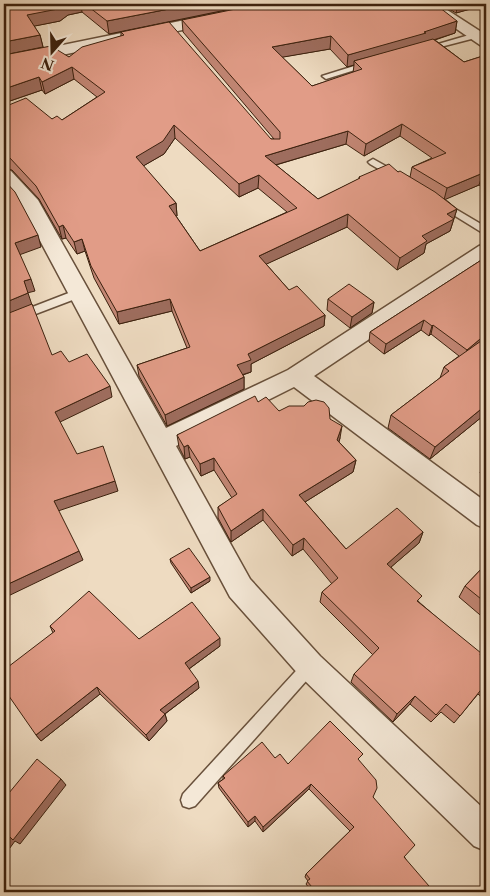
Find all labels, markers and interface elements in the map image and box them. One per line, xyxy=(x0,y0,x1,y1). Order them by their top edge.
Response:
north arrow xyxy=(28,28,78,78)
text: N xyxy=(39,54,56,75)

